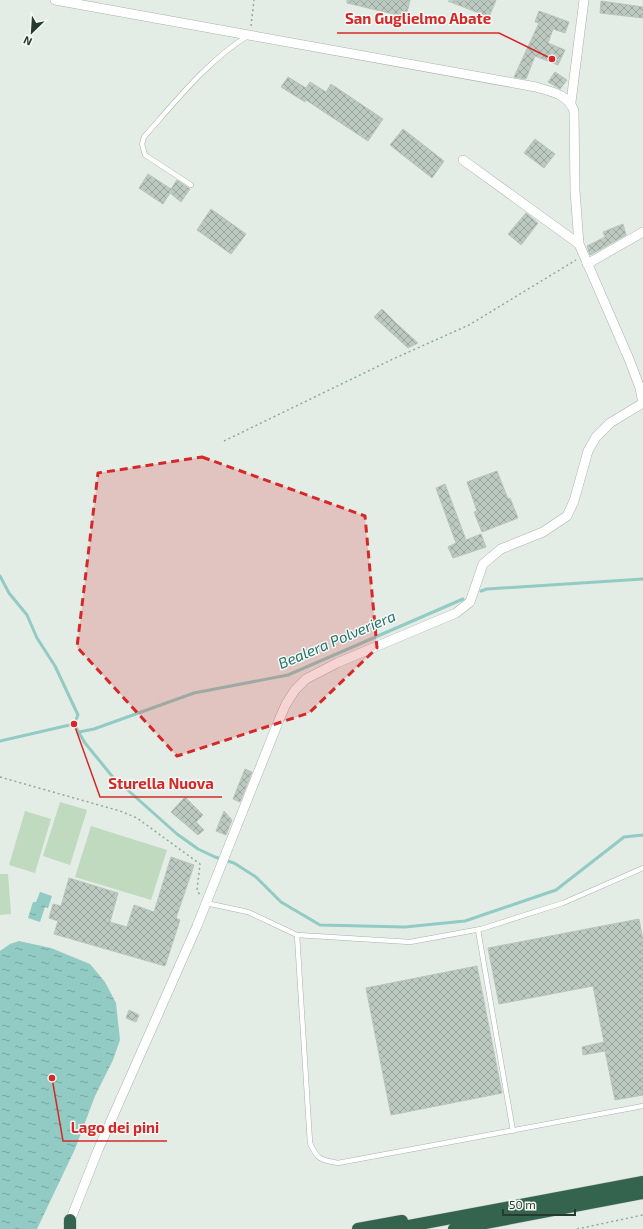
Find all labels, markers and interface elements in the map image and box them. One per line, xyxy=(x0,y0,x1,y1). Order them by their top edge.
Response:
callout: San Guglielmo Abate xyxy=(337,6,499,33)
text: San Guglielmo Abate xyxy=(345,9,491,27)
north arrow xyxy=(12,12,52,52)
text: N xyxy=(21,34,34,49)
water label: Bealera Polveriera xyxy=(275,606,398,672)
callout: Sturella Nuova xyxy=(100,770,222,797)
text: Sturella Nuova xyxy=(108,774,214,792)
callout: Lago dei pini xyxy=(63,1114,167,1141)
text: Lago dei pini xyxy=(71,1118,159,1136)
scale bar xyxy=(503,1191,575,1217)
text: 50 m xyxy=(509,1197,536,1211)

